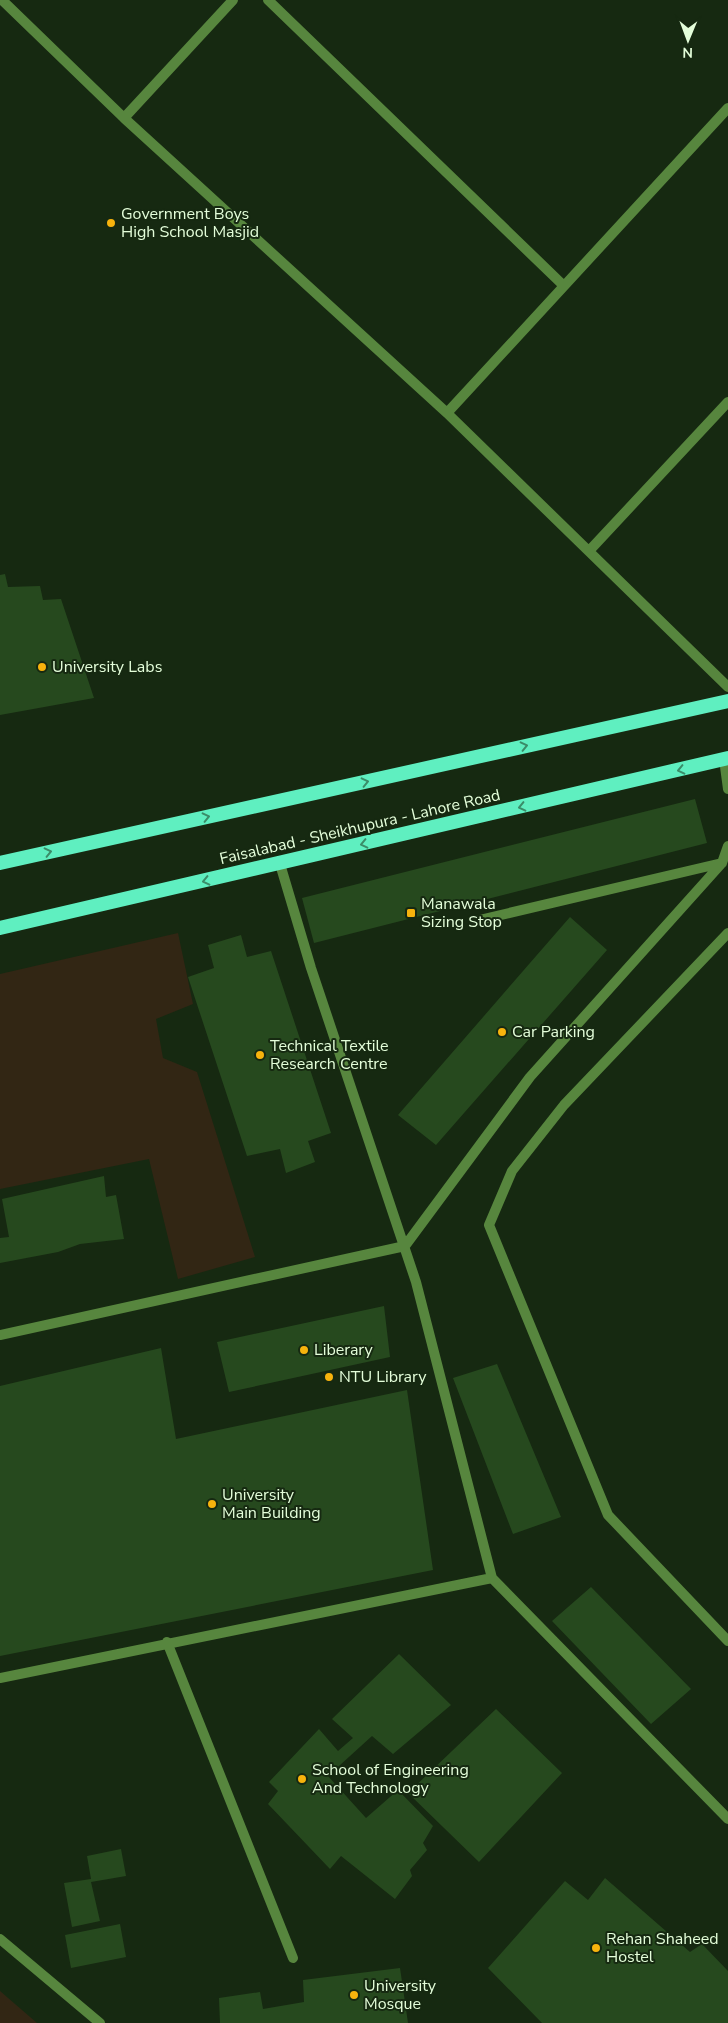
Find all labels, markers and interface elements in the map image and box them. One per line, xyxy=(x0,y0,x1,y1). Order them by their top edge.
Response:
north arrow xyxy=(663,15,713,65)
text: N xyxy=(682,43,693,62)
place label: Government Boys High School Masjid xyxy=(121,203,259,243)
marker: Government Boys High School Masjid xyxy=(105,217,117,229)
place label: University Labs xyxy=(52,656,162,678)
marker: University Labs xyxy=(36,661,48,673)
one-way arrow xyxy=(519,741,528,752)
one-way arrow xyxy=(676,764,685,775)
one-way arrow xyxy=(360,777,369,788)
street label: Faisalabad - Sheikhupura - Lahore Road xyxy=(217,784,503,870)
one-way arrow xyxy=(518,801,527,812)
one-way arrow xyxy=(202,812,211,823)
one-way arrow xyxy=(360,838,369,849)
one-way arrow xyxy=(43,847,52,858)
one-way arrow xyxy=(202,875,210,886)
place label: Manawala Sizing Stop xyxy=(421,893,502,933)
marker: Manawala Sizing Stop xyxy=(405,907,417,919)
place label: Car Parking xyxy=(512,1021,595,1043)
marker: Car Parking xyxy=(496,1026,508,1038)
place label: Technical Textile Research Centre xyxy=(270,1035,389,1075)
marker: Technical Textile Research Centre xyxy=(254,1049,266,1061)
place label: Liberary xyxy=(314,1339,374,1361)
marker: Liberary xyxy=(298,1344,310,1356)
place label: NTU Library xyxy=(339,1366,427,1388)
marker: NTU Library xyxy=(323,1371,335,1383)
place label: University Main Building xyxy=(222,1484,321,1524)
marker: University Main Building xyxy=(206,1498,218,1510)
place label: School of Engineering And Technology xyxy=(312,1759,469,1799)
marker: School of Engineering And Technology xyxy=(296,1773,308,1785)
place label: Rehan Shaheed Hostel xyxy=(606,1928,719,1968)
marker: Rehan Shaheed Hostel xyxy=(590,1942,602,1954)
place label: University Mosque xyxy=(364,1975,437,2015)
marker: University Mosque xyxy=(348,1989,360,2001)

